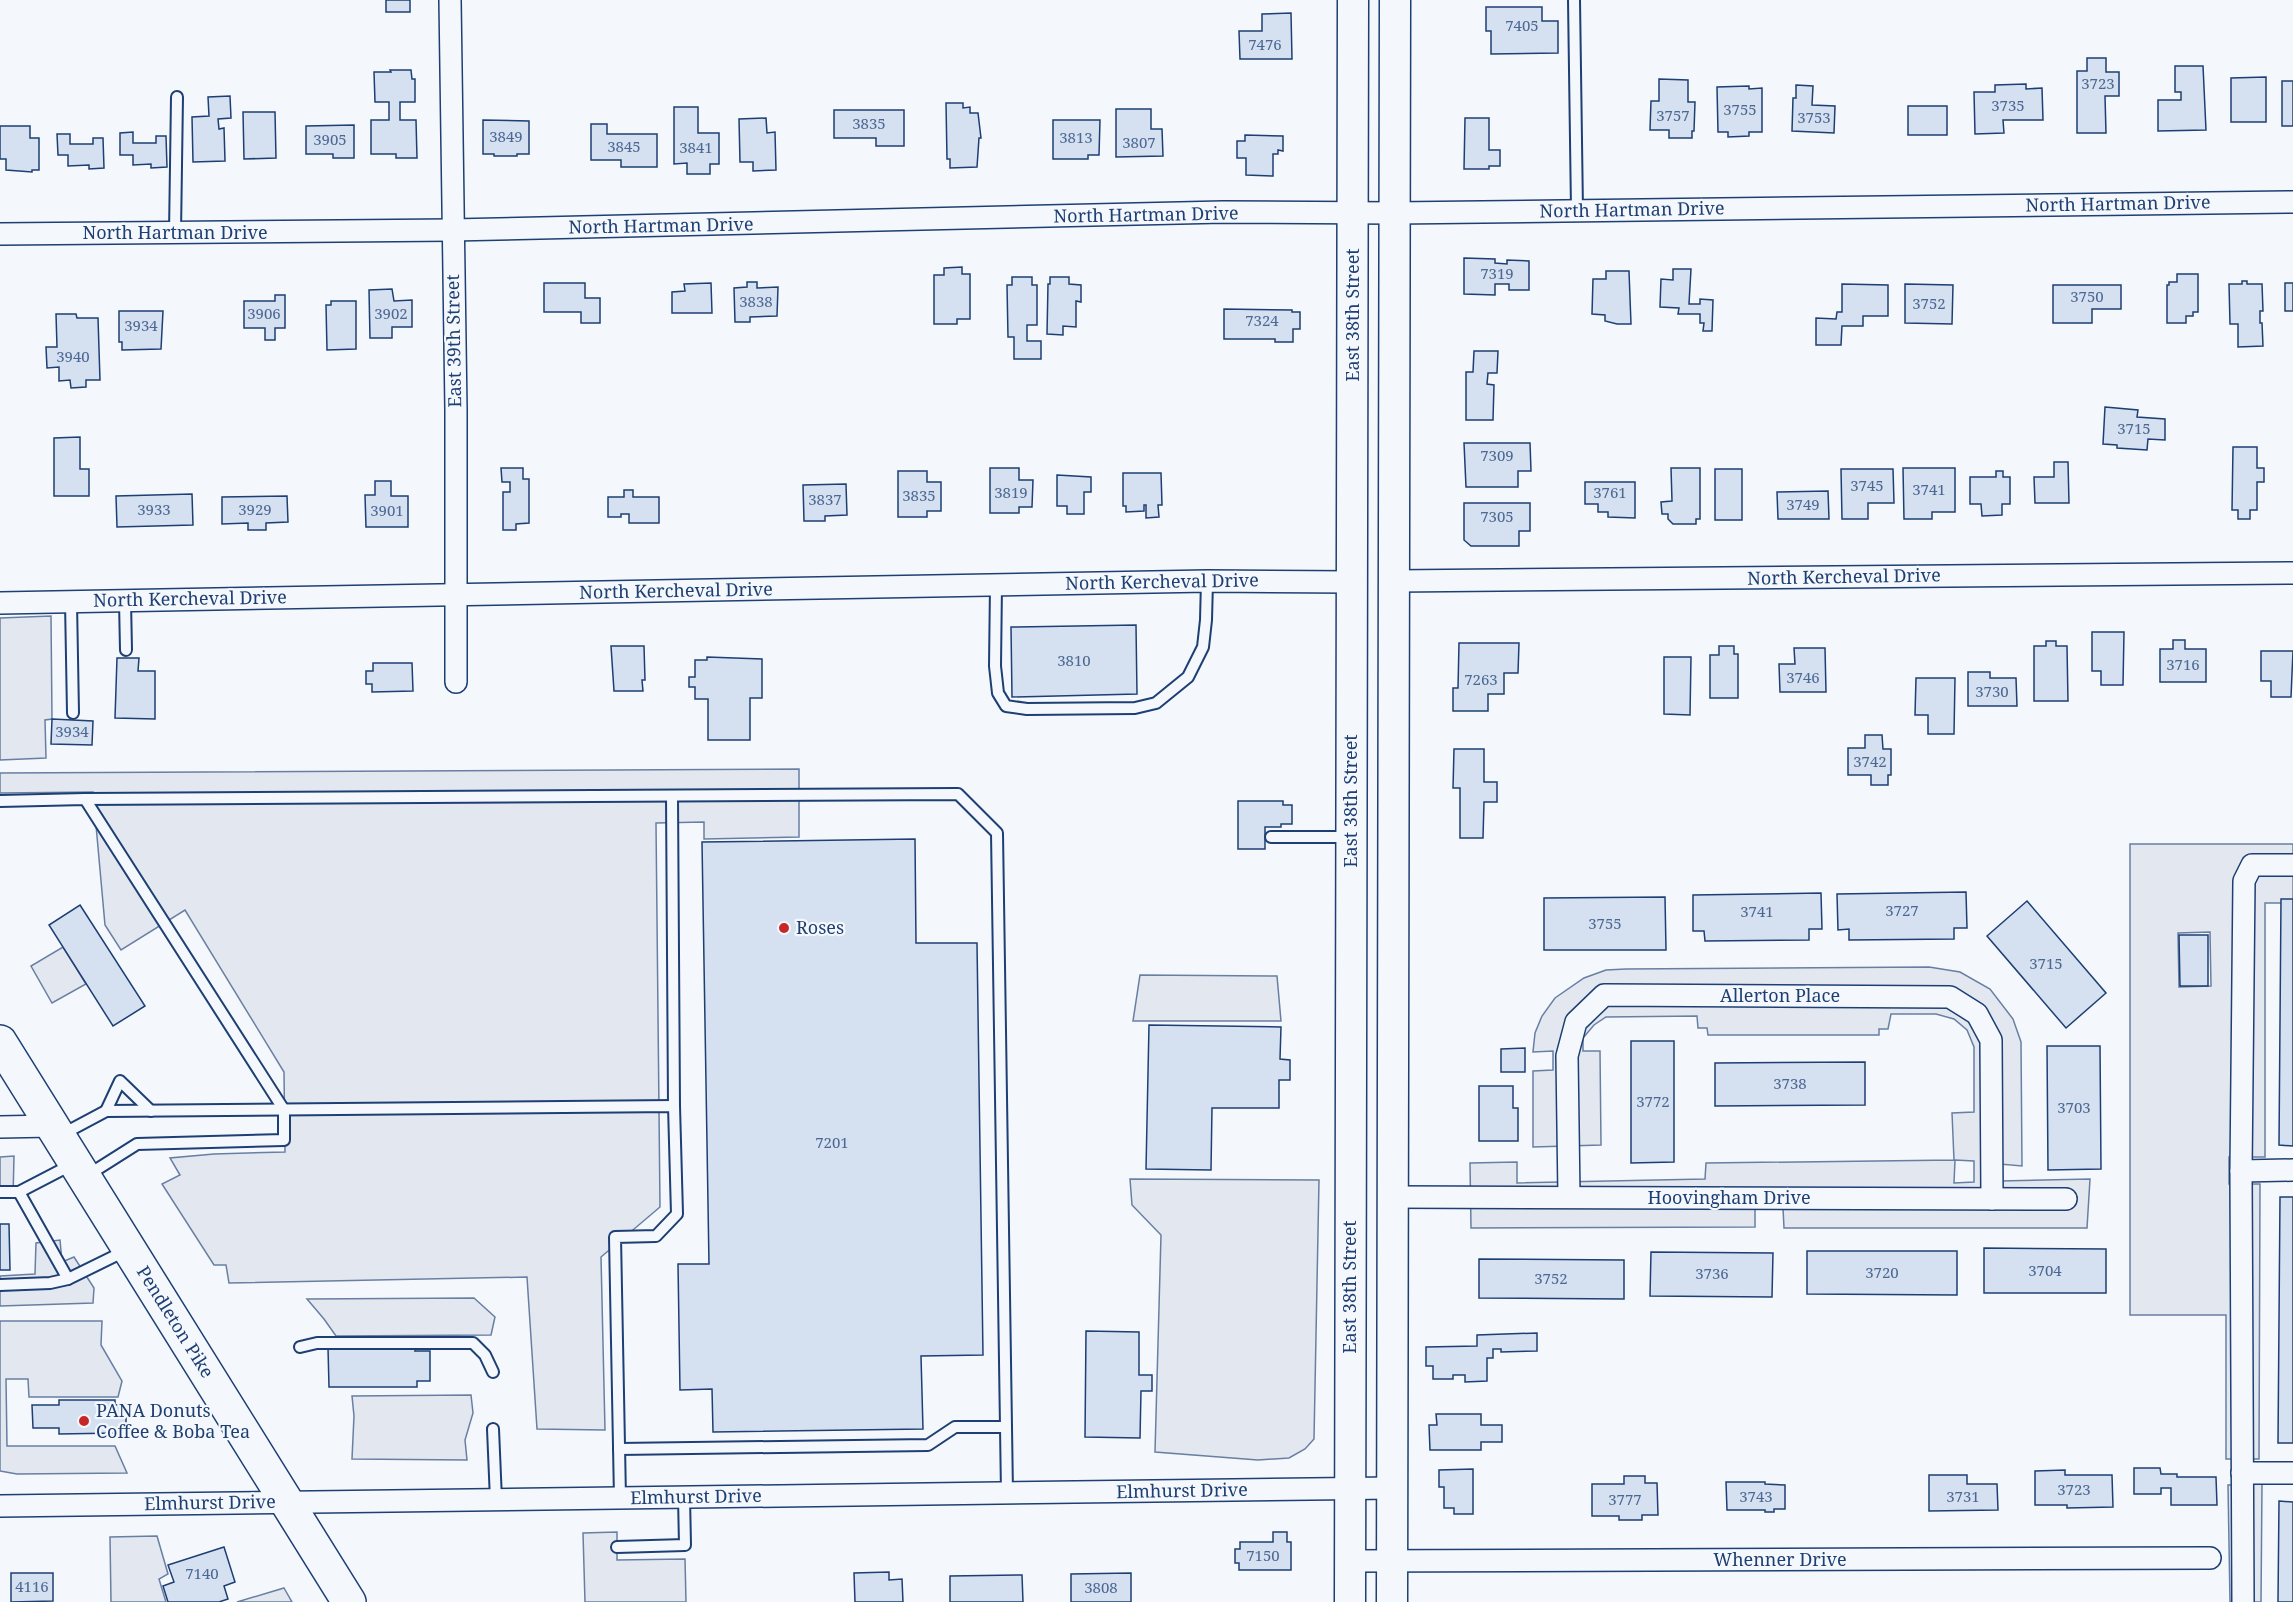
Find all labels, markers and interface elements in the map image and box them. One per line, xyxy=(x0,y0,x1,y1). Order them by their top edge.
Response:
house number: 7405 xyxy=(1505,15,1539,35)
house number: 7476 xyxy=(1248,34,1282,54)
house number: 3723 xyxy=(2081,73,2115,93)
house number: 3735 xyxy=(1991,95,2025,115)
house number: 3755 xyxy=(1723,99,1757,119)
house number: 3757 xyxy=(1656,105,1690,125)
house number: 3753 xyxy=(1797,107,1831,127)
house number: 3835 xyxy=(852,113,886,133)
house number: 3849 xyxy=(489,126,523,146)
house number: 3813 xyxy=(1059,127,1093,147)
house number: 3905 xyxy=(313,129,347,149)
house number: 3807 xyxy=(1122,132,1156,152)
house number: 3845 xyxy=(607,136,641,156)
house number: 3841 xyxy=(679,137,713,157)
street label: North Hartman Drive xyxy=(2025,189,2211,217)
street label: North Hartman Drive xyxy=(1539,195,1725,223)
street label: North Hartman Drive xyxy=(1053,200,1239,228)
street label: North Hartman Drive xyxy=(568,211,754,239)
street label: North Hartman Drive xyxy=(82,220,268,244)
street label: East 38th Street xyxy=(1340,248,1364,382)
house number: 7319 xyxy=(1480,263,1514,283)
street label: East 39th Street xyxy=(440,274,466,408)
house number: 3750 xyxy=(2070,286,2104,306)
house number: 3838 xyxy=(739,291,773,311)
house number: 3752 xyxy=(1912,293,1946,313)
house number: 3906 xyxy=(247,303,281,323)
house number: 3902 xyxy=(374,303,408,323)
house number: 7324 xyxy=(1245,310,1279,330)
house number: 3934 xyxy=(124,315,158,335)
house number: 3940 xyxy=(56,346,90,366)
house number: 3715 xyxy=(2117,418,2151,438)
house number: 7309 xyxy=(1480,445,1514,465)
house number: 3745 xyxy=(1850,475,1884,495)
house number: 3741 xyxy=(1912,479,1946,499)
house number: 3819 xyxy=(994,482,1028,502)
house number: 3761 xyxy=(1593,482,1627,502)
house number: 3835 xyxy=(902,485,936,505)
house number: 3837 xyxy=(808,489,842,509)
house number: 3749 xyxy=(1786,494,1820,514)
house number: 3933 xyxy=(137,499,171,519)
house number: 3929 xyxy=(238,499,272,519)
house number: 3901 xyxy=(370,500,404,520)
house number: 7305 xyxy=(1480,506,1514,526)
street label: North Kercheval Drive xyxy=(1747,562,1941,590)
street label: North Kercheval Drive xyxy=(1065,567,1259,595)
street label: North Kercheval Drive xyxy=(579,576,773,604)
street label: North Kercheval Drive xyxy=(93,584,287,612)
house number: 3810 xyxy=(1057,650,1091,670)
house number: 3716 xyxy=(2166,654,2200,674)
house number: 3746 xyxy=(1786,667,1820,687)
house number: 7263 xyxy=(1464,669,1498,689)
house number: 3730 xyxy=(1975,681,2009,701)
house number: 3934 xyxy=(55,721,89,741)
street label: East 38th Street xyxy=(1338,734,1362,868)
house number: 3742 xyxy=(1853,751,1887,771)
house number: 3727 xyxy=(1885,900,1919,920)
house number: 3741 xyxy=(1740,901,1774,921)
house number: 3755 xyxy=(1588,913,1622,933)
place label: Roses xyxy=(796,915,844,939)
marker: Roses xyxy=(777,921,791,935)
house number: 3715 xyxy=(2029,953,2063,973)
street label: Allerton Place xyxy=(1720,983,1840,1007)
house number: 3738 xyxy=(1773,1073,1807,1093)
house number: 3772 xyxy=(1636,1091,1670,1111)
house number: 3703 xyxy=(2057,1097,2091,1117)
house number: 7201 xyxy=(815,1132,849,1152)
street label: Hoovingham Drive xyxy=(1647,1185,1811,1209)
street label: East 38th Street xyxy=(1337,1220,1361,1354)
house number: 3704 xyxy=(2028,1260,2062,1280)
street label: Pendleton Pike xyxy=(132,1261,220,1382)
house number: 3720 xyxy=(1865,1262,1899,1282)
house number: 3736 xyxy=(1695,1263,1729,1283)
house number: 3752 xyxy=(1534,1268,1568,1288)
place label: PANA Donuts Coffee & Boba Tea xyxy=(96,1398,250,1443)
marker: PANA Donuts Coffee & Boba Tea xyxy=(77,1414,91,1428)
street label: Elmhurst Drive xyxy=(1116,1477,1248,1503)
house number: 3723 xyxy=(2057,1479,2091,1499)
street label: Elmhurst Drive xyxy=(630,1483,762,1509)
house number: 3743 xyxy=(1739,1486,1773,1506)
house number: 3731 xyxy=(1946,1486,1980,1506)
street label: Elmhurst Drive xyxy=(144,1489,276,1515)
house number: 3777 xyxy=(1608,1489,1642,1509)
house number: 7150 xyxy=(1246,1545,1280,1565)
street label: Whenner Drive xyxy=(1713,1547,1847,1571)
house number: 7140 xyxy=(185,1563,219,1583)
house number: 4116 xyxy=(15,1576,49,1596)
house number: 3808 xyxy=(1084,1577,1118,1597)

